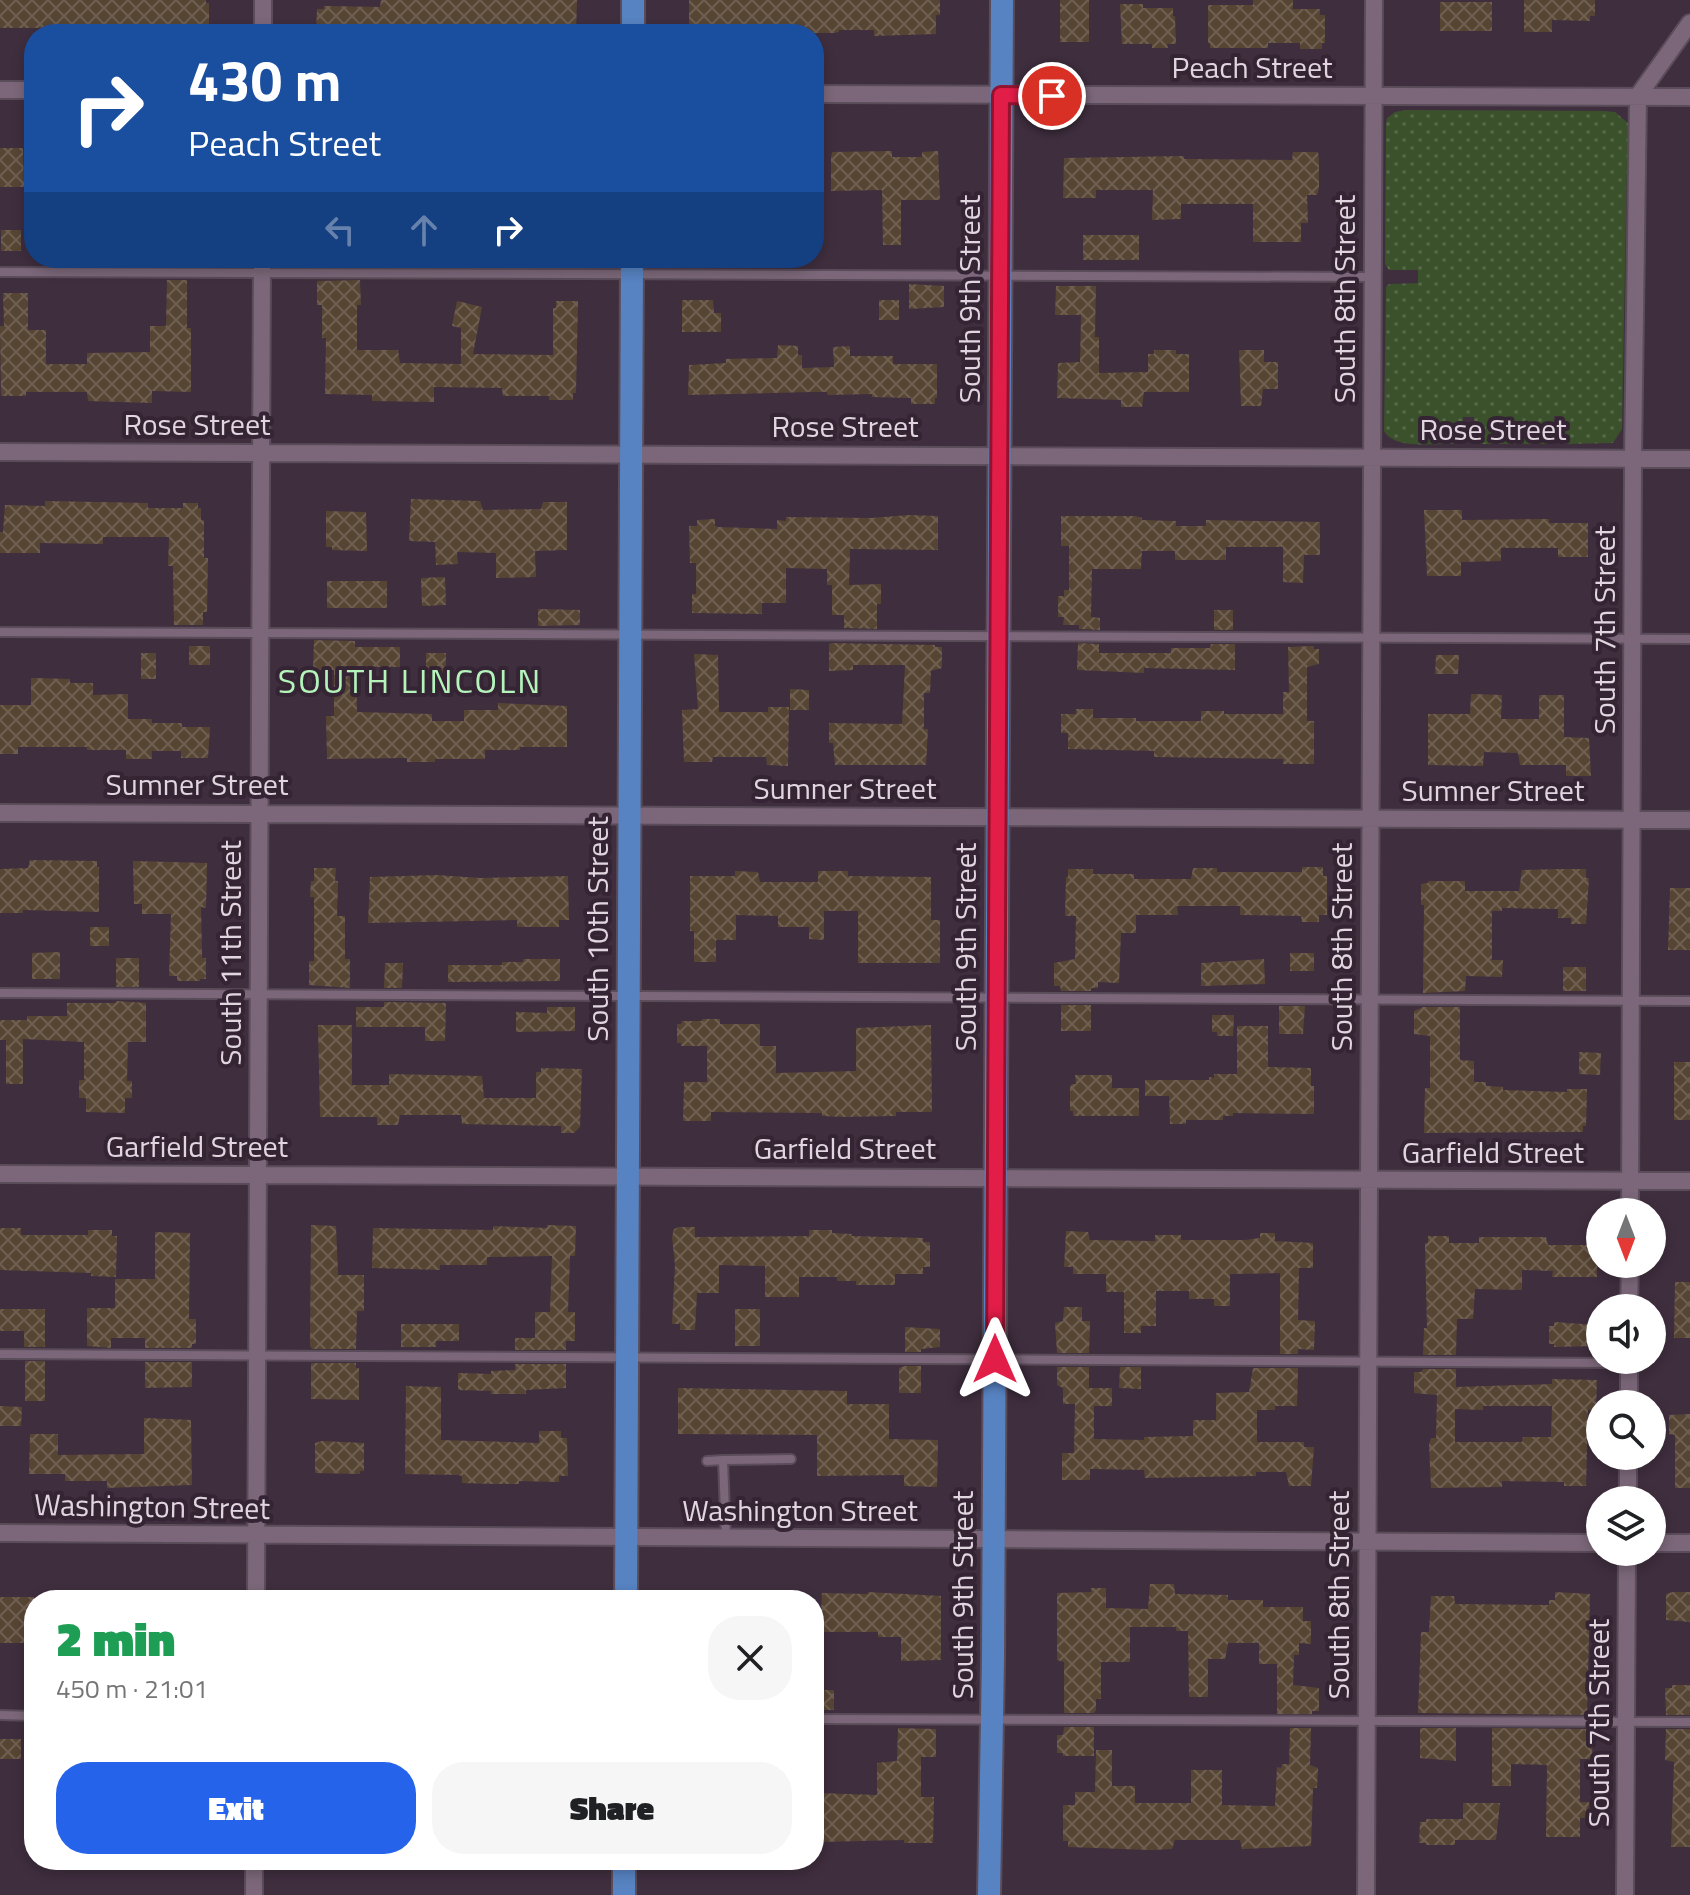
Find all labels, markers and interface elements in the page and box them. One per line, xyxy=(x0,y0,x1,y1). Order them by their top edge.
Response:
text: 430 m xyxy=(188,38,341,123)
street label: Peach Street xyxy=(1172,44,1333,90)
icon: right xyxy=(56,56,160,160)
pin xyxy=(1018,62,1086,130)
icon: arrive xyxy=(1030,74,1074,118)
text: Peach Street xyxy=(188,115,381,170)
street label: South 9th Street xyxy=(946,194,992,403)
street label: South 8th Street xyxy=(1321,194,1367,403)
icon: left xyxy=(318,208,362,252)
icon: ahead xyxy=(402,208,446,252)
icon: right xyxy=(486,208,530,252)
street label: Rose Street xyxy=(123,401,271,447)
street label: Rose Street xyxy=(771,403,919,449)
street label: Rose Street xyxy=(1419,406,1567,452)
street label: South 7th Street xyxy=(1581,525,1627,734)
district label: SOUTH LINCOLN xyxy=(278,654,542,706)
street label: Sumner Street xyxy=(106,761,289,807)
street label: Sumner Street xyxy=(754,765,937,811)
street label: Sumner Street xyxy=(1402,767,1585,813)
street label: South 10th Street xyxy=(574,816,620,1042)
street label: South 11th Street xyxy=(207,840,253,1066)
street label: South 9th Street xyxy=(942,842,988,1051)
street label: South 8th Street xyxy=(1318,842,1364,1051)
street label: Garfield Street xyxy=(106,1123,289,1169)
street label: Garfield Street xyxy=(754,1125,937,1171)
street label: Garfield Street xyxy=(1402,1129,1585,1175)
north arrow xyxy=(1586,1198,1666,1278)
map controls xyxy=(1586,1198,1666,1566)
button: sound xyxy=(1586,1294,1666,1374)
position arrow xyxy=(953,1317,1037,1401)
button: search xyxy=(1586,1390,1666,1470)
street label: Washington Street xyxy=(34,1481,271,1531)
button: layers xyxy=(1586,1486,1666,1566)
street label: Washington Street xyxy=(682,1487,918,1533)
street label: South 9th Street xyxy=(939,1490,985,1699)
street label: South 8th Street xyxy=(1315,1490,1361,1699)
text: 2 min xyxy=(56,1602,175,1675)
button: close xyxy=(708,1616,792,1700)
street label: South 7th Street xyxy=(1575,1618,1621,1827)
text: 450 m · 21:01 xyxy=(56,1669,208,1708)
button: Exit xyxy=(56,1762,416,1854)
button: Share xyxy=(432,1762,792,1854)

